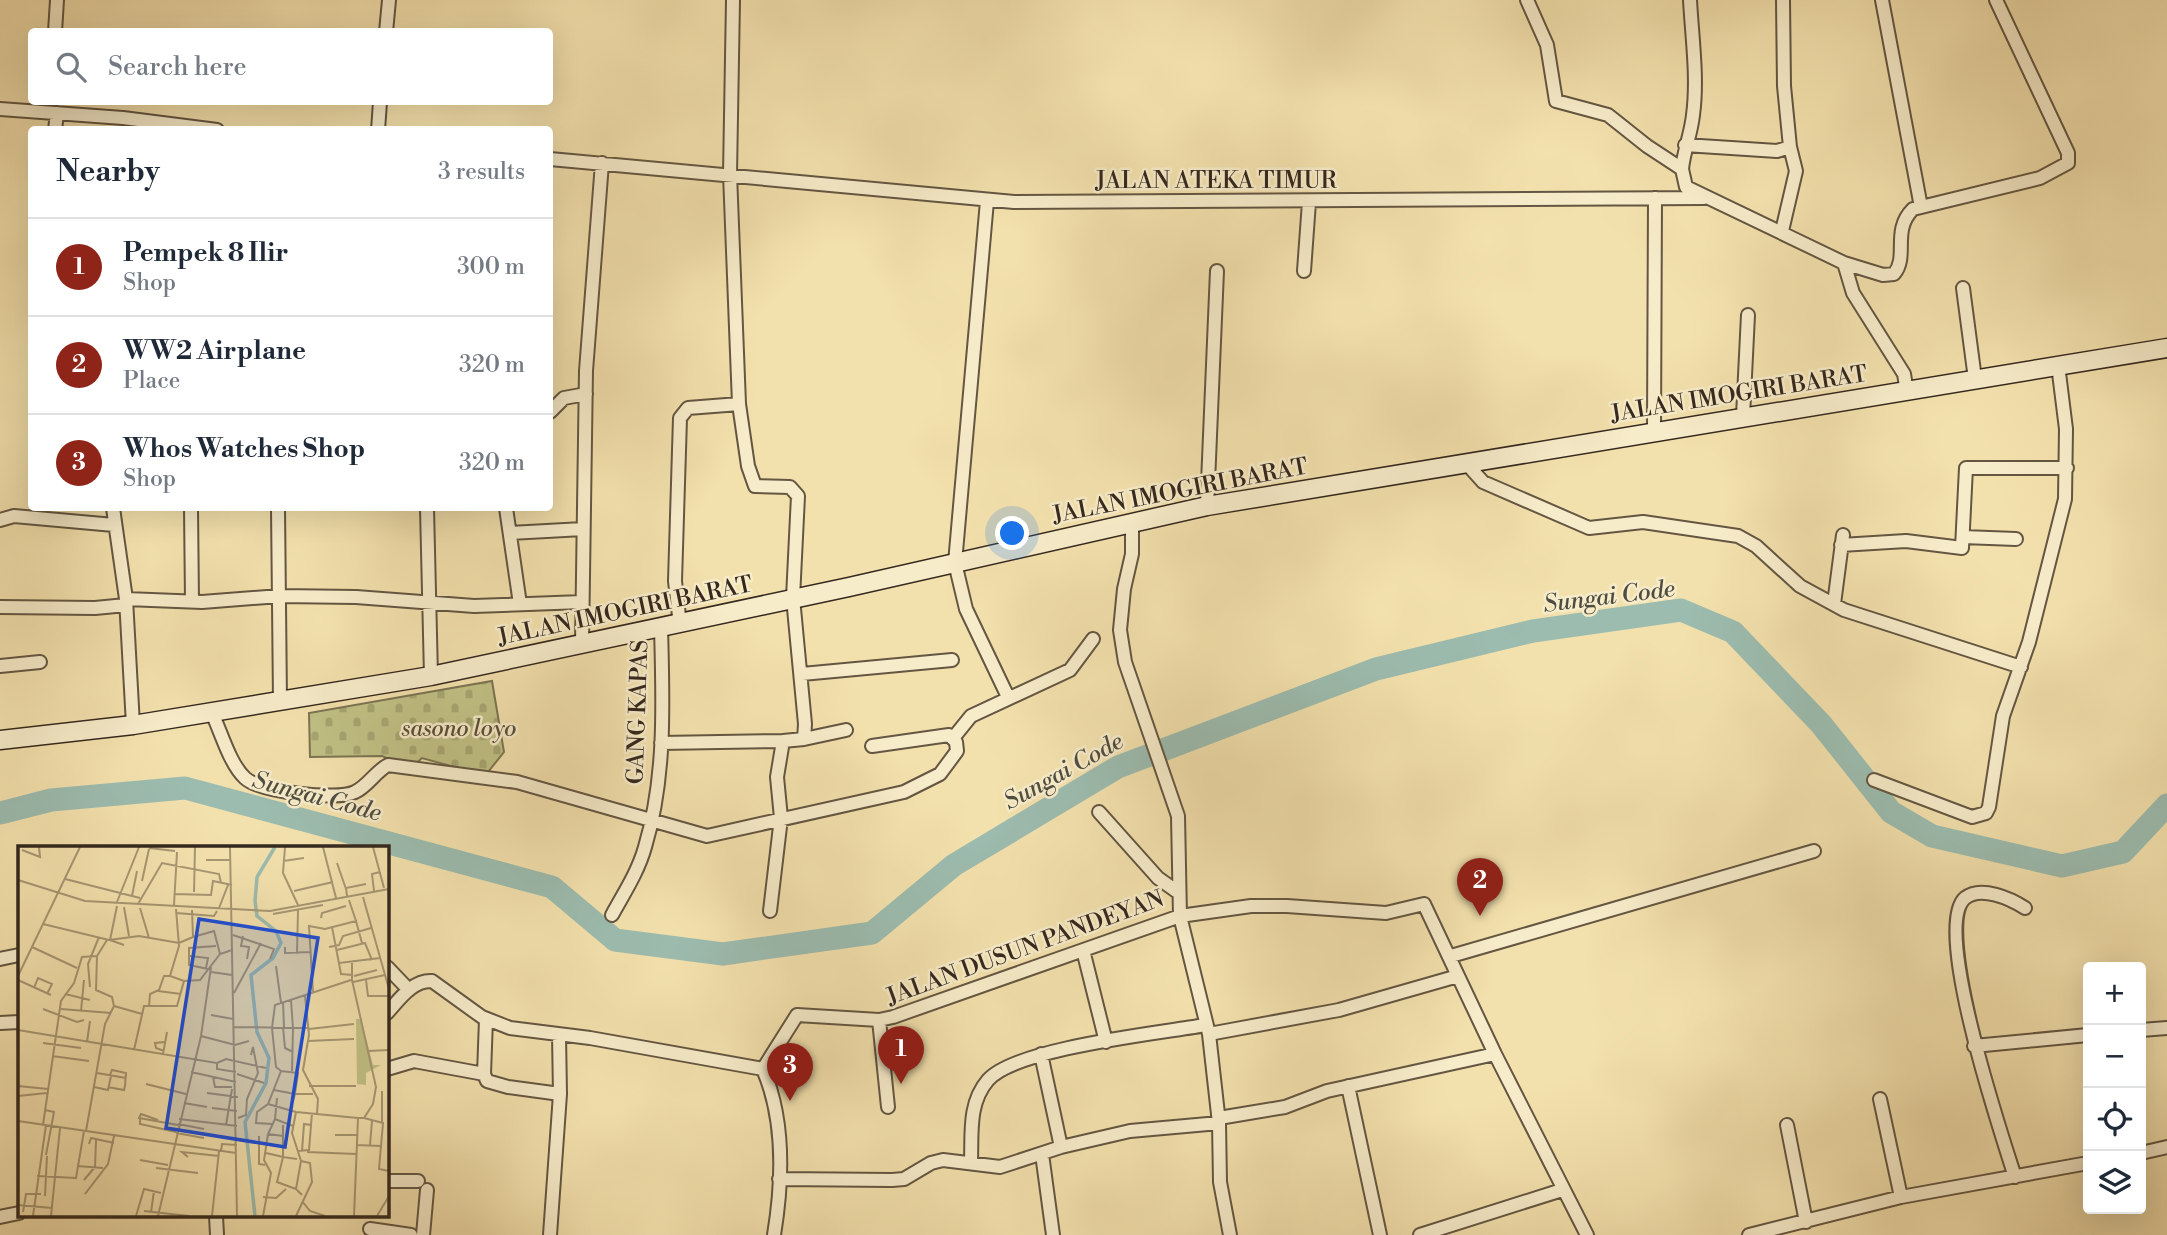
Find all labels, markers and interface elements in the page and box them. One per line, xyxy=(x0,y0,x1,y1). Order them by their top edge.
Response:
search box xyxy=(28,28,553,105)
icon: search xyxy=(52,48,90,86)
text: Search here xyxy=(108,51,247,83)
text: Nearby xyxy=(56,153,160,191)
text: 3 results xyxy=(438,158,525,186)
street label: JALAN ATEKA TIMUR xyxy=(1095,167,1338,195)
text: Pempek 8 Ilir xyxy=(123,237,288,269)
text: 1 xyxy=(73,253,85,281)
text: 300 m xyxy=(457,253,525,281)
text: Shop xyxy=(123,269,176,297)
text: WW2 Airplane xyxy=(123,335,306,367)
text: 2 xyxy=(72,351,86,379)
text: 320 m xyxy=(459,351,525,379)
street label: JALAN IMOGIRI BARAT xyxy=(1608,360,1869,428)
text: Place xyxy=(123,367,180,395)
text: Whos Watches Shop xyxy=(123,433,365,465)
text: 3 xyxy=(72,449,86,477)
text: 320 m xyxy=(459,449,525,477)
street label: JALAN IMOGIRI BARAT xyxy=(1049,452,1310,530)
text: Shop xyxy=(123,465,176,493)
your location xyxy=(995,516,1029,550)
street label: JALAN IMOGIRI BARAT xyxy=(494,570,755,652)
water label: Sungai Code xyxy=(1542,574,1677,620)
street label: GANG KAPAS xyxy=(621,639,655,785)
park label: sasono loyo xyxy=(401,715,516,743)
water label: Sungai Code xyxy=(998,727,1129,817)
water label: Sungai Code xyxy=(249,765,385,829)
inset map xyxy=(18,846,388,1218)
pin: 2 xyxy=(1457,858,1503,916)
street label: JALAN DUSUN PANDEYAN xyxy=(882,885,1168,1012)
map controls xyxy=(2083,962,2146,1214)
button: + xyxy=(2083,962,2146,1025)
button: − xyxy=(2083,1025,2146,1088)
pin: 1 xyxy=(878,1026,924,1084)
pin: 3 xyxy=(767,1043,813,1101)
button: locate xyxy=(2083,1088,2146,1151)
button: layers xyxy=(2083,1151,2146,1214)

